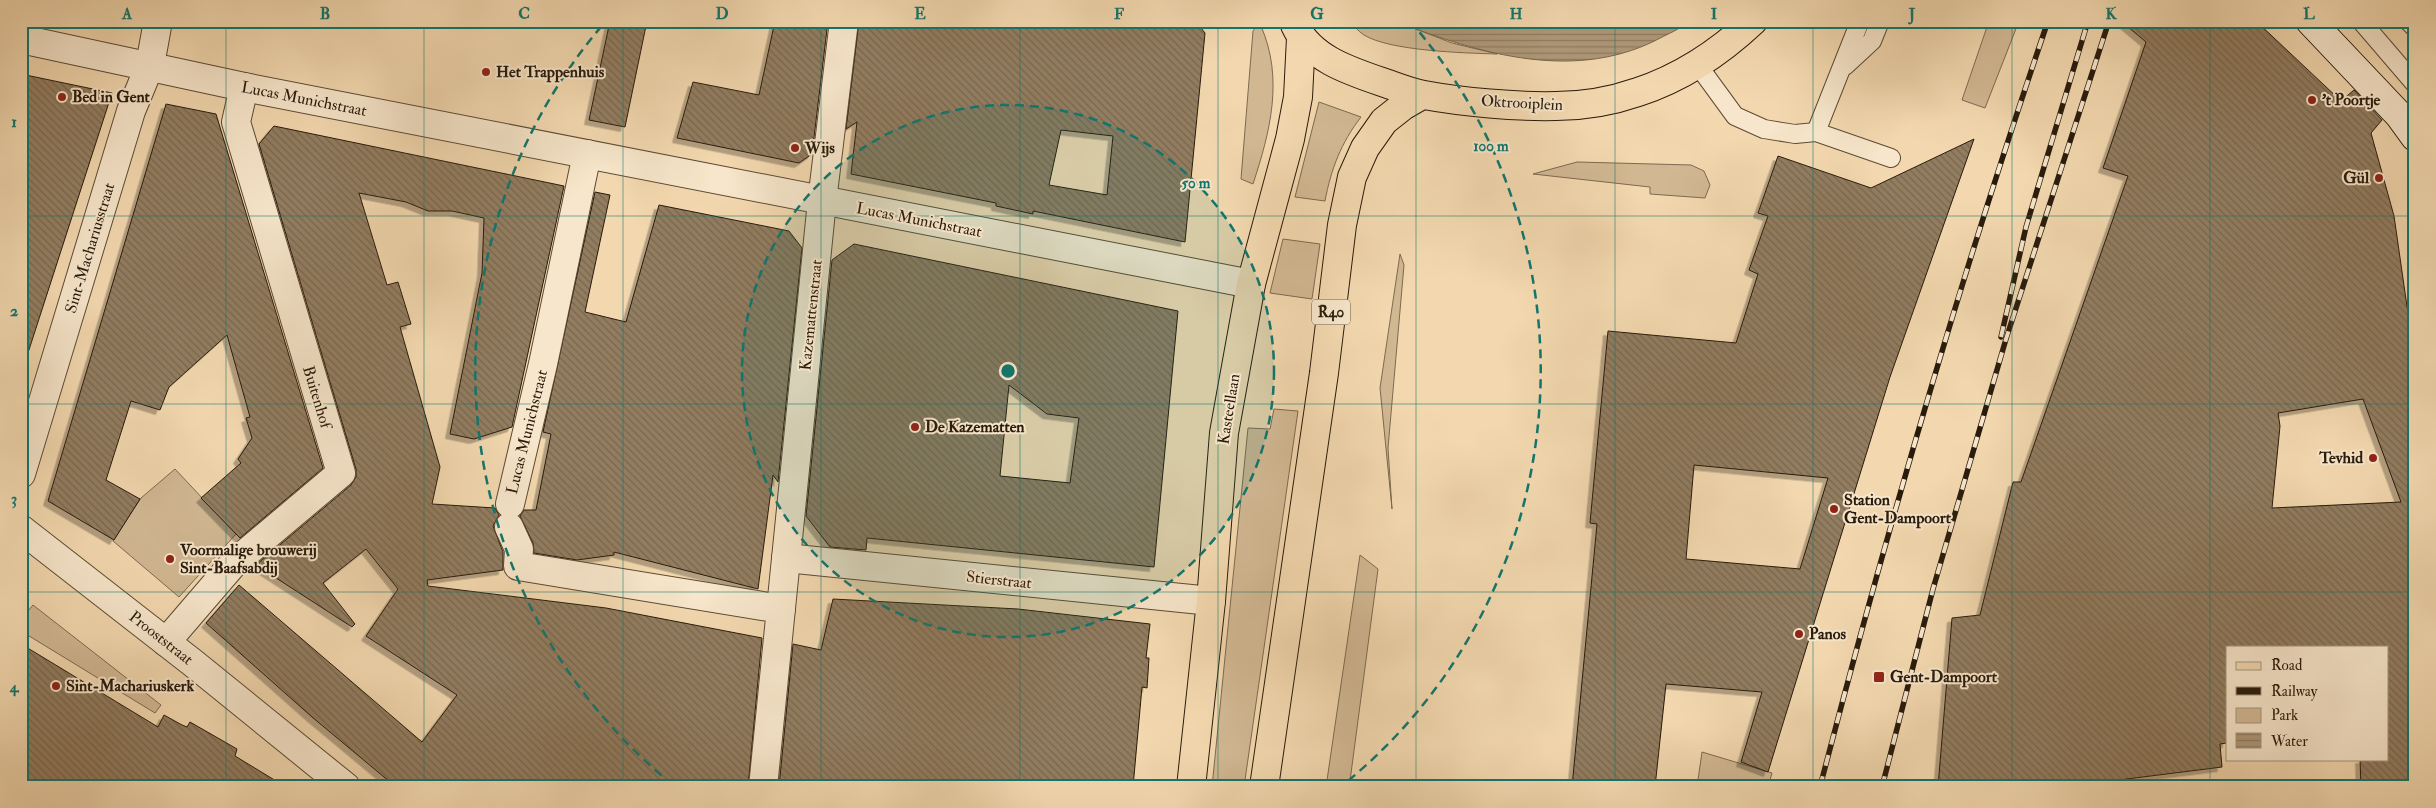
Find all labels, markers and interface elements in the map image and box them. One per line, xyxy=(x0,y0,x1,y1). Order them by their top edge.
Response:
text: A xyxy=(121,4,133,24)
text: B xyxy=(320,4,330,24)
text: C xyxy=(518,4,530,24)
text: D xyxy=(715,4,729,24)
text: E xyxy=(914,4,926,24)
text: F xyxy=(1114,4,1124,24)
text: G xyxy=(1310,4,1324,24)
text: H xyxy=(1509,4,1523,24)
text: I xyxy=(1711,4,1718,24)
text: J xyxy=(1908,4,1916,25)
text: K xyxy=(2105,4,2117,24)
text: L xyxy=(2303,4,2315,24)
place label: Het Trappenhuis xyxy=(496,62,605,83)
marker: Het Trappenhuis xyxy=(480,66,492,78)
street label: Lucas Munichstraat xyxy=(240,77,368,121)
place label: Bed in Gent xyxy=(72,87,151,107)
place label: 't Poortje xyxy=(2322,90,2381,110)
marker: Bed in Gent xyxy=(56,91,68,103)
street label: Oktrooiplein xyxy=(1480,91,1564,116)
marker: 't Poortje xyxy=(2306,94,2318,106)
text: 1 xyxy=(11,112,17,132)
text: 100 m xyxy=(1473,137,1509,156)
place label: Wijs xyxy=(804,138,835,158)
marker: Wijs xyxy=(789,142,801,154)
place label: Gül xyxy=(2343,168,2370,188)
marker: Gül xyxy=(2373,172,2385,184)
text: 50 m xyxy=(1182,174,1211,193)
street label: Sint-Machariusstraat xyxy=(61,180,119,316)
street label: Lucas Munichstraat xyxy=(855,198,983,242)
street label: Kazemattenstraat xyxy=(795,259,827,371)
road number: R40 xyxy=(1312,300,1350,324)
text: 2 xyxy=(10,301,18,321)
centre of rings xyxy=(999,362,1017,380)
street label: Buitenhof xyxy=(298,363,337,433)
street label: Lucas Munichstraat xyxy=(502,368,552,496)
street label: Kasteellaan xyxy=(1214,372,1244,446)
place label: De Kazematten xyxy=(925,417,1025,437)
marker: De Kazematten xyxy=(909,421,921,433)
place label: Tevhid xyxy=(2318,448,2363,468)
marker: Tevhid xyxy=(2367,452,2379,464)
text: 3 xyxy=(11,489,17,509)
place label: Station Gent-Dampoort xyxy=(1844,490,1952,529)
marker: Station Gent-Dampoort xyxy=(1828,503,1840,515)
place label: Voormalige brouwerij Sint-Baafsabdij xyxy=(179,540,317,578)
marker: Voormalige brouwerij Sint-Baafsabdij xyxy=(164,553,176,565)
street label: Stierstraat xyxy=(965,567,1033,593)
street label: Prooststraat xyxy=(125,607,197,669)
place label: Panos xyxy=(1809,624,1846,644)
marker: Panos xyxy=(1793,628,1805,640)
legend xyxy=(2226,646,2388,760)
text: Road xyxy=(2271,656,2303,675)
place label: Gent-Dampoort xyxy=(1890,667,1998,688)
marker: Gent-Dampoort xyxy=(1872,670,1886,684)
place label: Sint-Machariuskerk xyxy=(66,676,195,696)
text: 4 xyxy=(9,677,20,697)
marker: Sint-Machariuskerk xyxy=(50,680,62,692)
text: Railway xyxy=(2271,682,2318,701)
text: Park xyxy=(2271,706,2298,725)
text: Water xyxy=(2270,732,2308,751)

